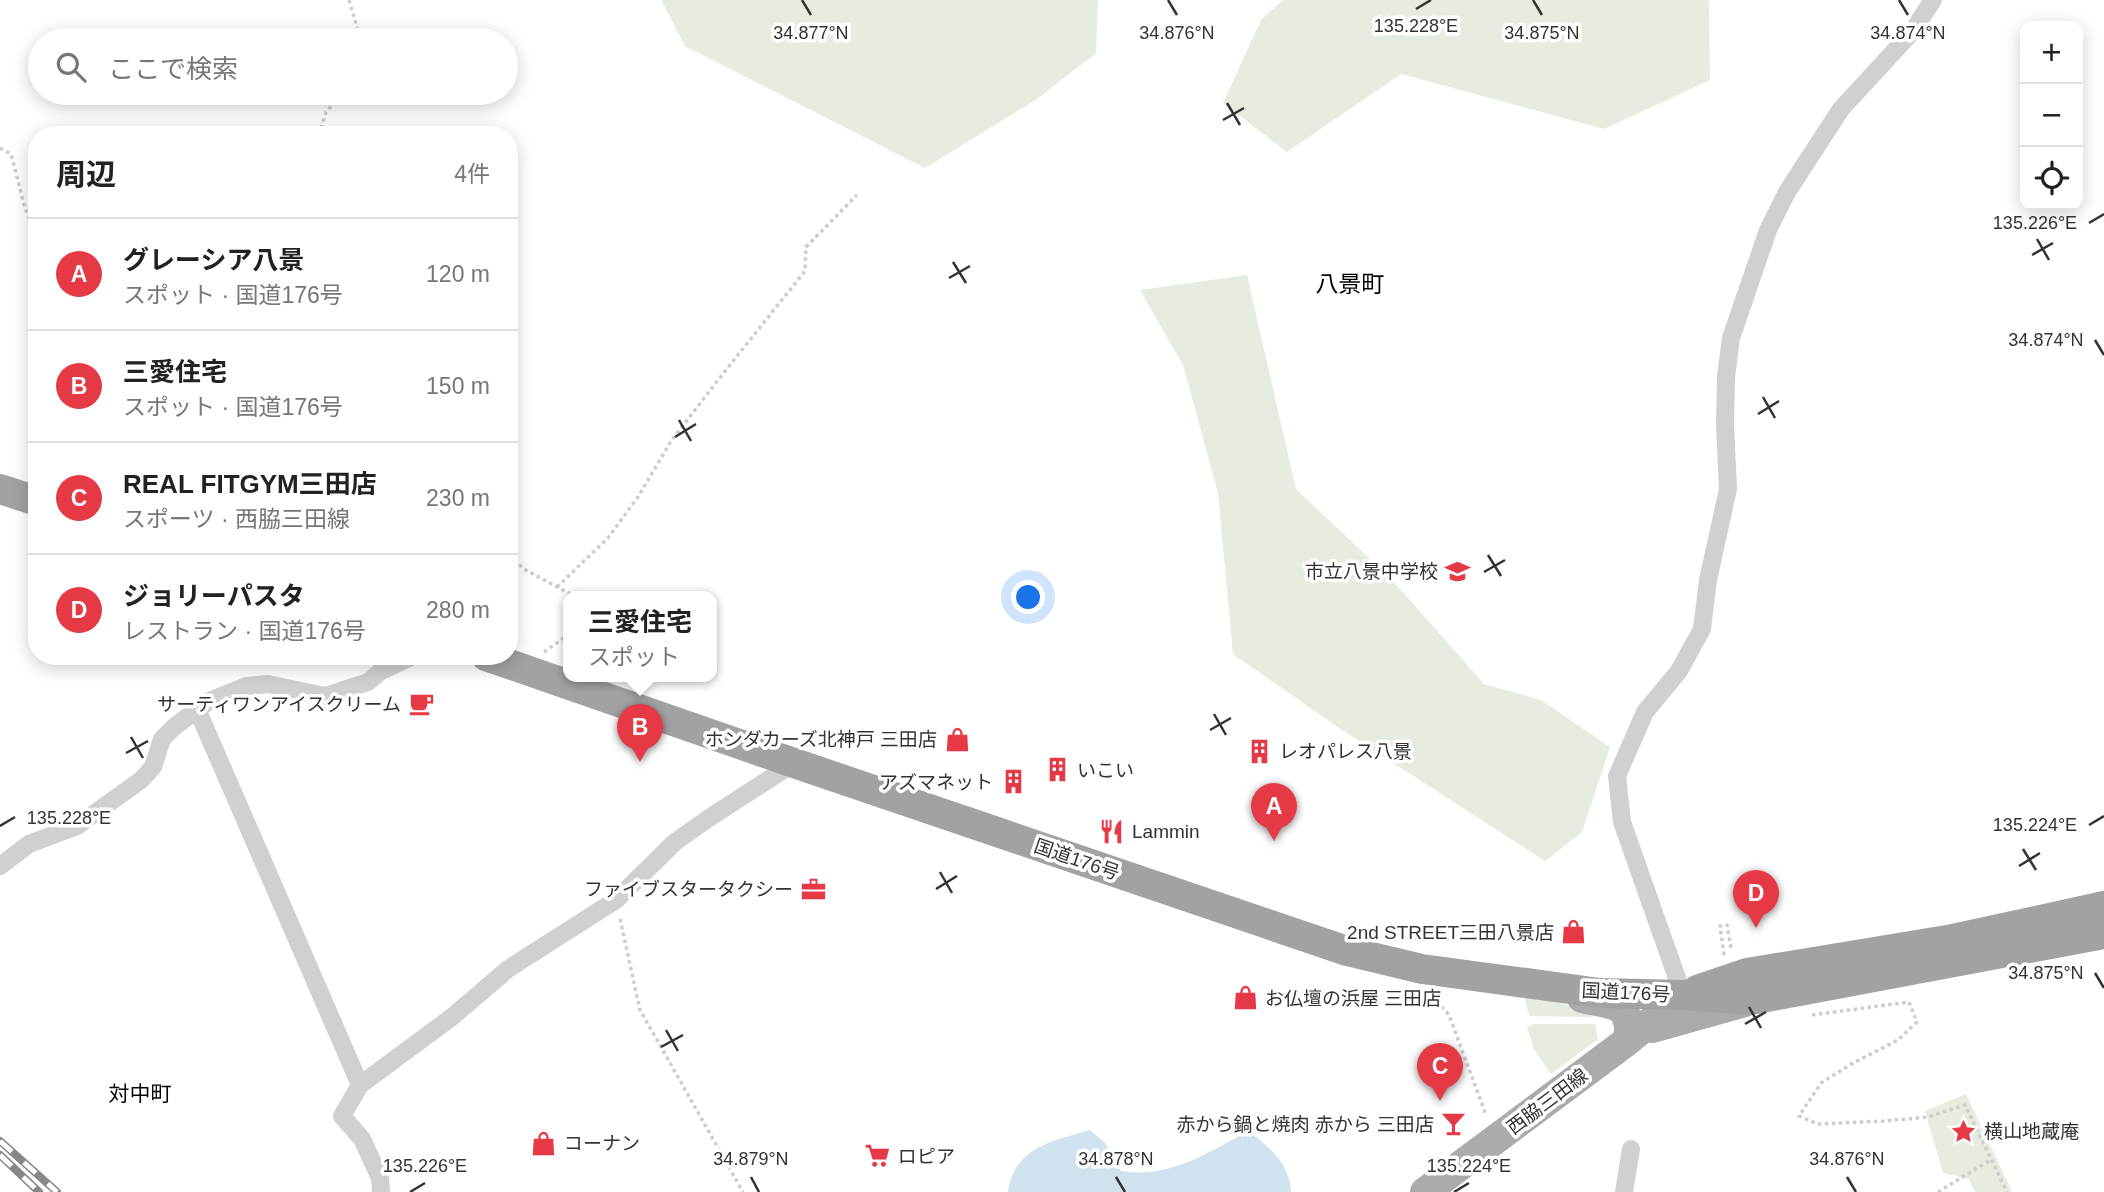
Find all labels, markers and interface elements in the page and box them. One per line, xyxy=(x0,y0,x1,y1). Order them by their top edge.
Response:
text: 135.228°E xyxy=(1374,16,1458,36)
map controls xyxy=(2020,21,2083,210)
button: + xyxy=(2020,21,2083,84)
text: 34.877°N xyxy=(773,23,849,43)
text: 34.876°N xyxy=(1139,23,1215,43)
text: 34.875°N xyxy=(1504,23,1580,43)
text: 34.874°N xyxy=(1870,23,1946,43)
search box xyxy=(28,28,518,105)
icon: search xyxy=(52,48,90,86)
text: ここで検索 xyxy=(108,54,238,84)
button: − xyxy=(2020,84,2083,147)
button: locate xyxy=(2020,147,2083,210)
text: 周辺 xyxy=(56,158,116,191)
text: 4件 xyxy=(454,161,490,187)
text: 135.226°E xyxy=(1993,213,2077,233)
text: グレーシア八景 xyxy=(123,245,304,275)
text: A xyxy=(71,261,87,287)
text: 120 m xyxy=(426,261,490,287)
district label: 八景町 xyxy=(1316,271,1385,297)
text: スポット · 国道176号 xyxy=(123,282,343,308)
text: 34.874°N xyxy=(2008,330,2084,350)
text: 三愛住宅 xyxy=(123,357,227,387)
text: B xyxy=(71,373,87,399)
text: 150 m xyxy=(426,373,490,399)
text: スポット · 国道176号 xyxy=(123,394,343,420)
text: REAL FITGYM三田店 xyxy=(123,469,377,499)
text: C xyxy=(71,485,87,511)
text: 230 m xyxy=(426,485,490,511)
text: スポーツ · 西脇三田線 xyxy=(123,506,350,532)
school or university icon: 市立八景中学校 xyxy=(1444,557,1472,585)
place label: 市立八景中学校 xyxy=(1305,561,1438,582)
your location xyxy=(1011,580,1045,614)
text: ジョリーパスタ xyxy=(123,581,305,611)
popup xyxy=(563,591,717,682)
text: D xyxy=(71,597,87,623)
text: 280 m xyxy=(426,597,490,623)
text: 三愛住宅 xyxy=(588,607,692,637)
text: レストラン · 国道176号 xyxy=(123,618,366,644)
text: スポット xyxy=(588,644,680,670)
cafe icon: サーティワンアイスクリーム xyxy=(407,690,435,718)
place label: サーティワンアイスクリーム xyxy=(157,694,401,715)
pin: B xyxy=(617,704,663,762)
shop icon: ホンダカーズ北神戸 三田店 xyxy=(943,725,971,753)
place label: ホンダカーズ北神戸 三田店 xyxy=(705,729,937,750)
building icon: レオパレス八景 xyxy=(1245,737,1273,765)
place label: レオパレス八景 xyxy=(1279,741,1412,762)
building icon: いこい xyxy=(1043,756,1071,784)
place label: いこい xyxy=(1077,760,1134,781)
building icon: アズマネット xyxy=(999,768,1027,796)
place label: アズマネット xyxy=(879,772,993,793)
pin: A xyxy=(1251,783,1297,841)
text: 135.228°E xyxy=(27,808,111,828)
text: 135.224°E xyxy=(1993,815,2077,835)
restaurant icon: Lammin xyxy=(1098,817,1126,845)
place label: Lammin xyxy=(1132,821,1200,842)
street label: 国道176号 xyxy=(1031,835,1122,884)
pin: D xyxy=(1733,870,1779,928)
office icon: ファイブスタータクシー xyxy=(799,875,827,903)
place label: ファイブスタータクシー xyxy=(584,879,793,900)
shop icon: 2nd STREET三田八景店 xyxy=(1560,918,1588,946)
place label: 2nd STREET三田八景店 xyxy=(1347,922,1554,943)
text: 34.875°N xyxy=(2008,963,2084,983)
street label: 国道176号 xyxy=(1581,980,1671,1005)
shop icon: お仏壇の浜屋 三田店 xyxy=(1231,984,1259,1012)
place label: お仏壇の浜屋 三田店 xyxy=(1265,988,1441,1009)
pin: C xyxy=(1417,1043,1463,1101)
street label: 西脇三田線 xyxy=(1503,1064,1592,1138)
district label: 対中町 xyxy=(109,1082,172,1105)
bar icon: 赤から鍋と焼肉 赤から 三田店 xyxy=(1440,1110,1468,1138)
place label: 赤から鍋と焼肉 赤から 三田店 xyxy=(1176,1114,1434,1135)
place icon: 横山地蔵庵 xyxy=(1950,1117,1978,1145)
place label: 横山地蔵庵 xyxy=(1984,1121,2079,1142)
shop icon: コーナン xyxy=(530,1129,558,1157)
place label: コーナン xyxy=(564,1133,640,1154)
supermarket icon: ロピア xyxy=(864,1142,892,1170)
place label: ロピア xyxy=(898,1146,955,1167)
text: 34.879°N xyxy=(713,1149,789,1169)
text: 34.878°N xyxy=(1078,1149,1154,1169)
text: 34.876°N xyxy=(1809,1149,1885,1169)
text: 135.226°E xyxy=(383,1156,467,1176)
text: 135.224°E xyxy=(1427,1156,1511,1176)

